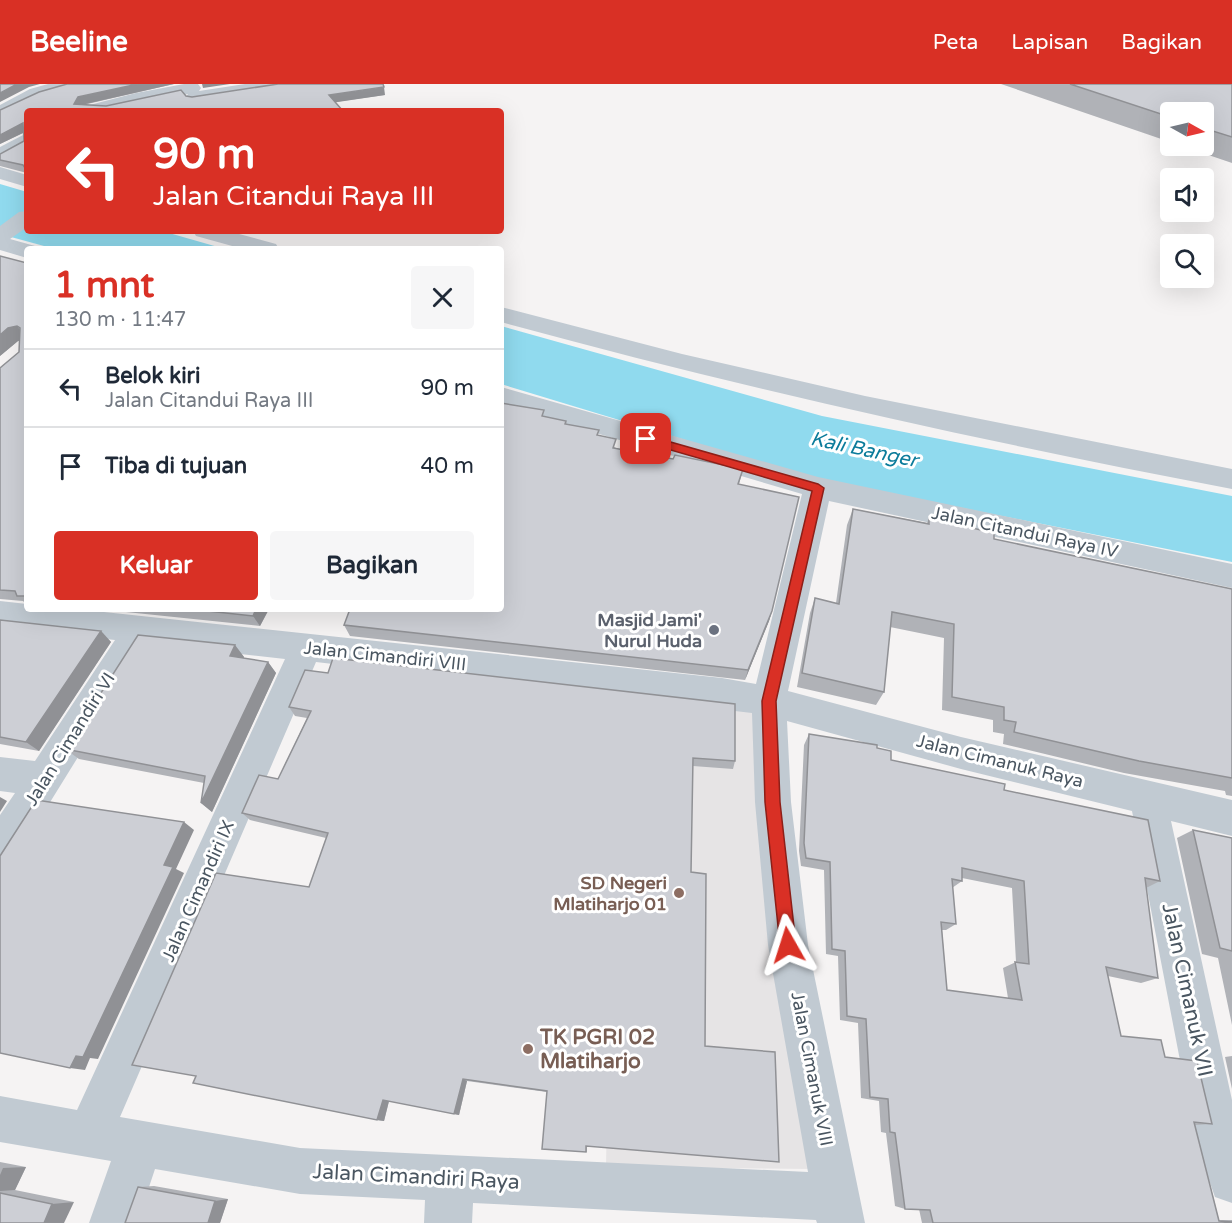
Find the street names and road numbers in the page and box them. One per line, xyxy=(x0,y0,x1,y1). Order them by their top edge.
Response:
street label: Jalan Citandui Raya IV xyxy=(930,501,1121,563)
street label: Jalan Cimandiri VIII xyxy=(303,637,467,675)
street label: Jalan Cimandiri VI xyxy=(20,668,120,810)
street label: Jalan Cimanuk Raya xyxy=(914,730,1086,792)
street label: Jalan Cimandiri IX xyxy=(157,817,239,965)
street label: Jalan Cimanuk VII xyxy=(1156,901,1218,1079)
street label: Jalan Cimanuk VIII xyxy=(786,990,838,1148)
street label: Jalan Cimandiri Raya xyxy=(312,1159,520,1195)

